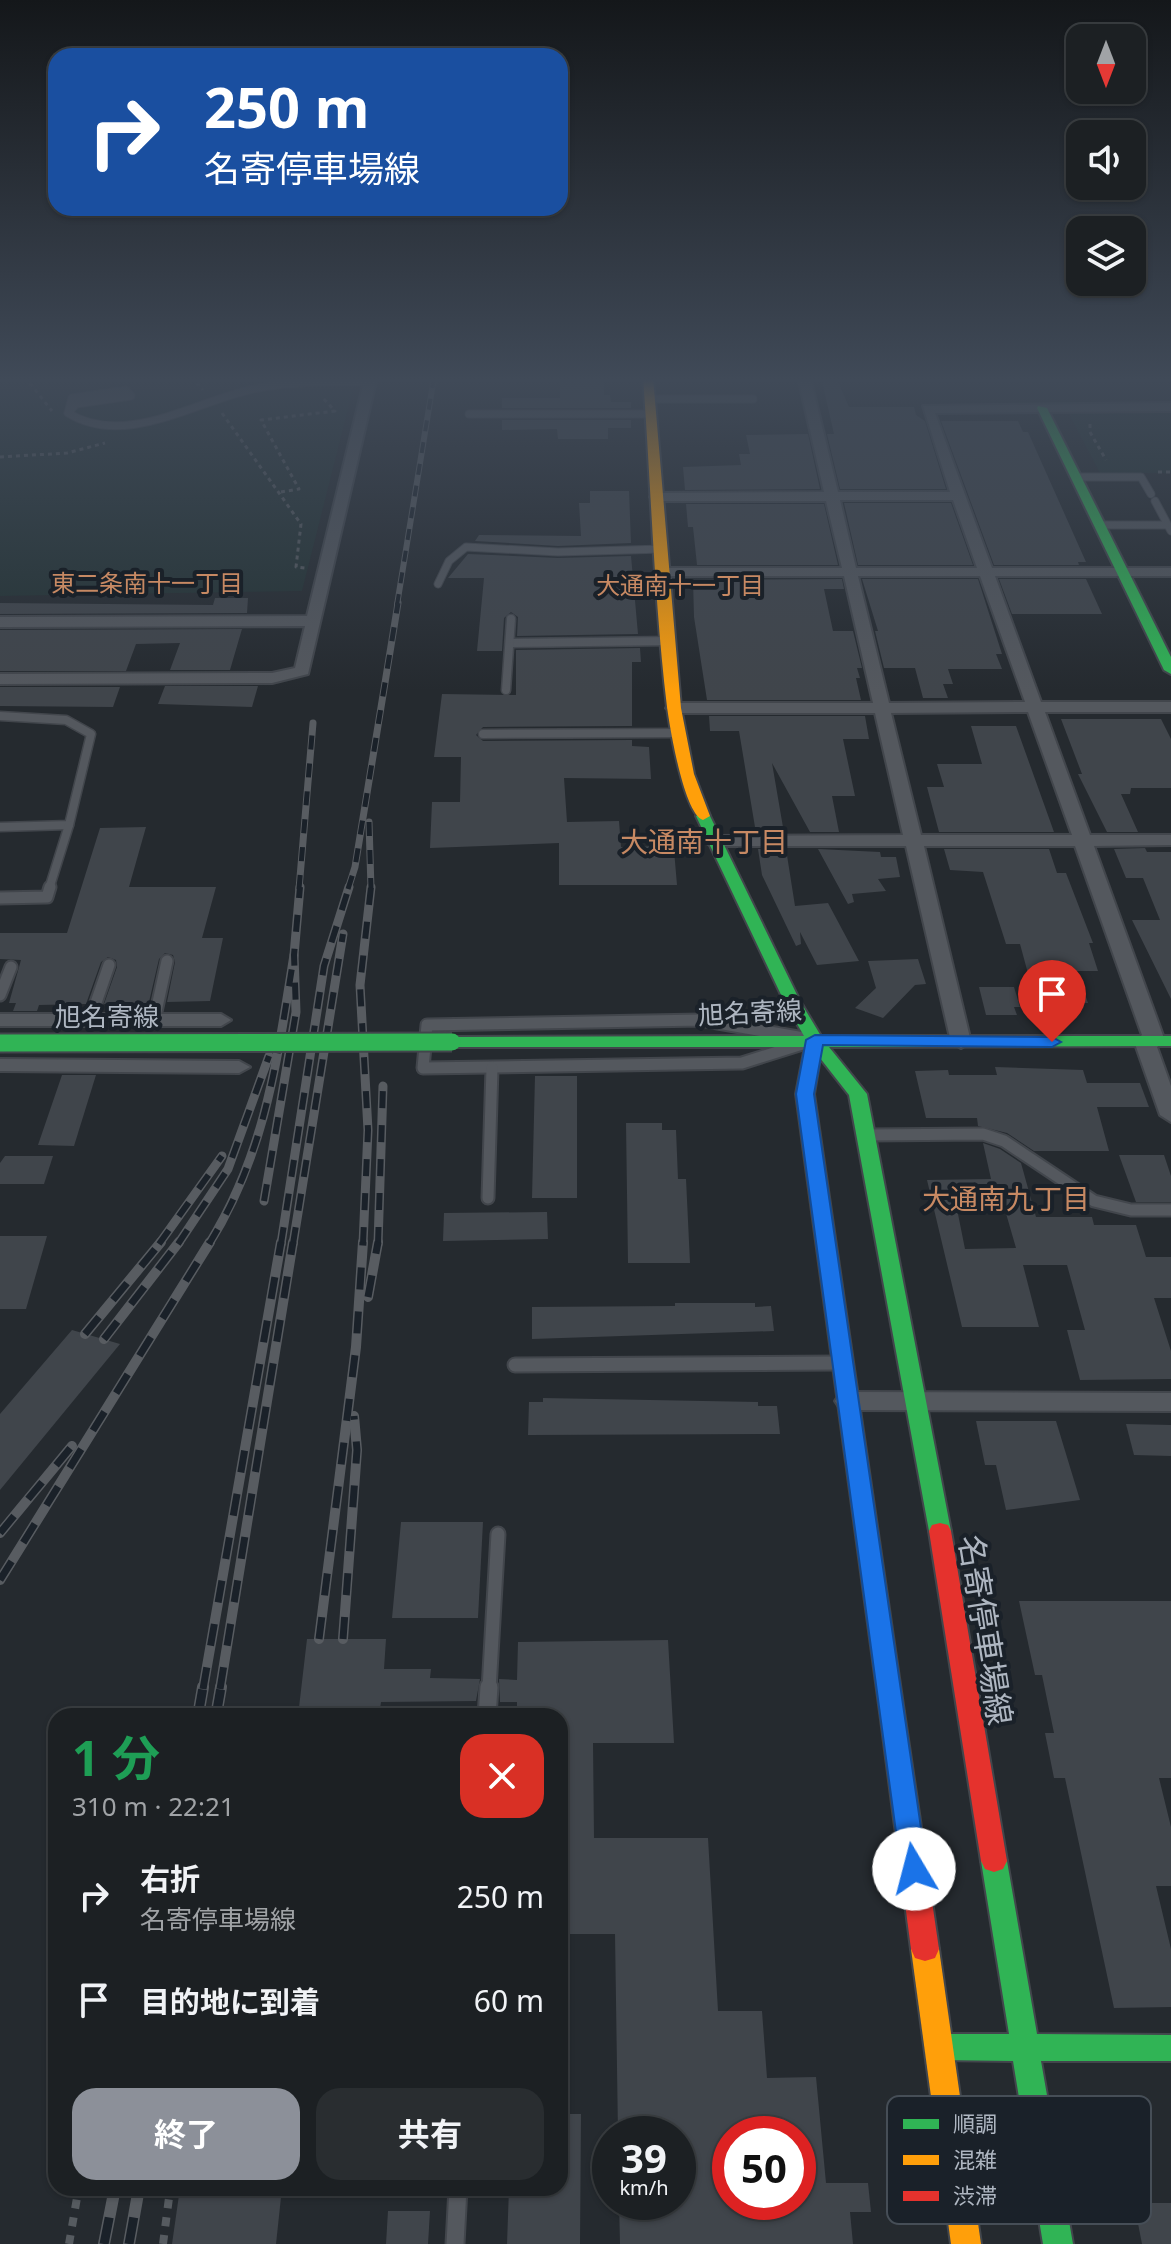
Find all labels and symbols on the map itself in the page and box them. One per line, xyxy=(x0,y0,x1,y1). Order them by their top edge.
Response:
north arrow xyxy=(1066,24,1146,104)
district label: 東二条南十一丁目 xyxy=(51,566,243,599)
district label: 大通南十一丁目 xyxy=(596,568,764,601)
district label: 大通南十丁目 xyxy=(620,822,788,860)
pin xyxy=(1018,960,1086,1042)
street label: 旭名寄線 xyxy=(697,991,803,1033)
street label: 旭名寄線 xyxy=(55,998,159,1034)
district label: 大通南九丁目 xyxy=(922,1179,1090,1217)
street label: 名寄停車場線 xyxy=(950,1532,1023,1728)
position arrow xyxy=(872,1827,956,1911)
legend xyxy=(887,2096,1151,2224)
text: 順調 xyxy=(953,2108,997,2138)
speed limit sign: 50 xyxy=(712,2116,816,2220)
text: 混雑 xyxy=(953,2144,997,2174)
text: 渋滞 xyxy=(953,2180,997,2210)

